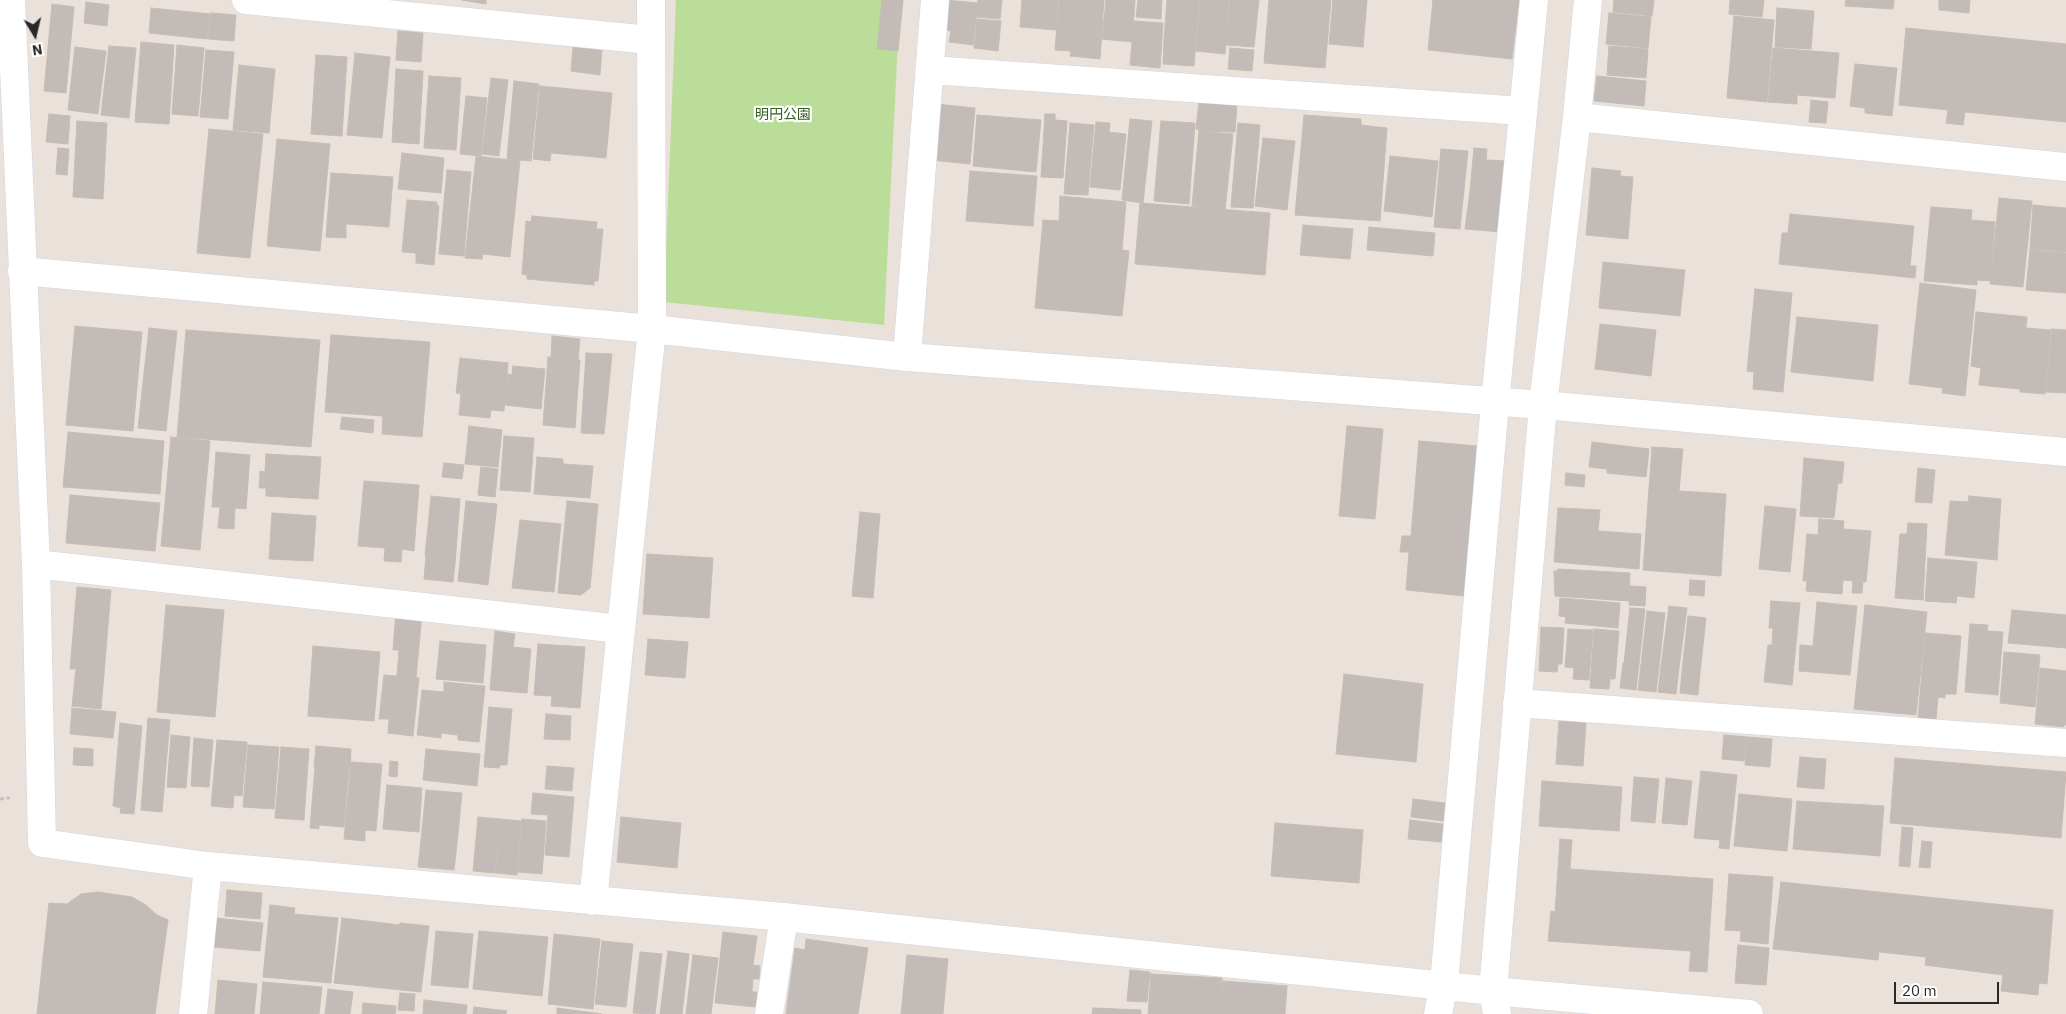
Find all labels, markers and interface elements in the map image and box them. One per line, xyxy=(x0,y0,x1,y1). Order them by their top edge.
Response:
north arrow xyxy=(10,10,60,60)
text: N xyxy=(31,40,44,59)
park label: 明円公園 xyxy=(755,107,811,123)
scale bar xyxy=(1896,972,2001,1004)
text: 20 m xyxy=(1902,981,1937,1000)

